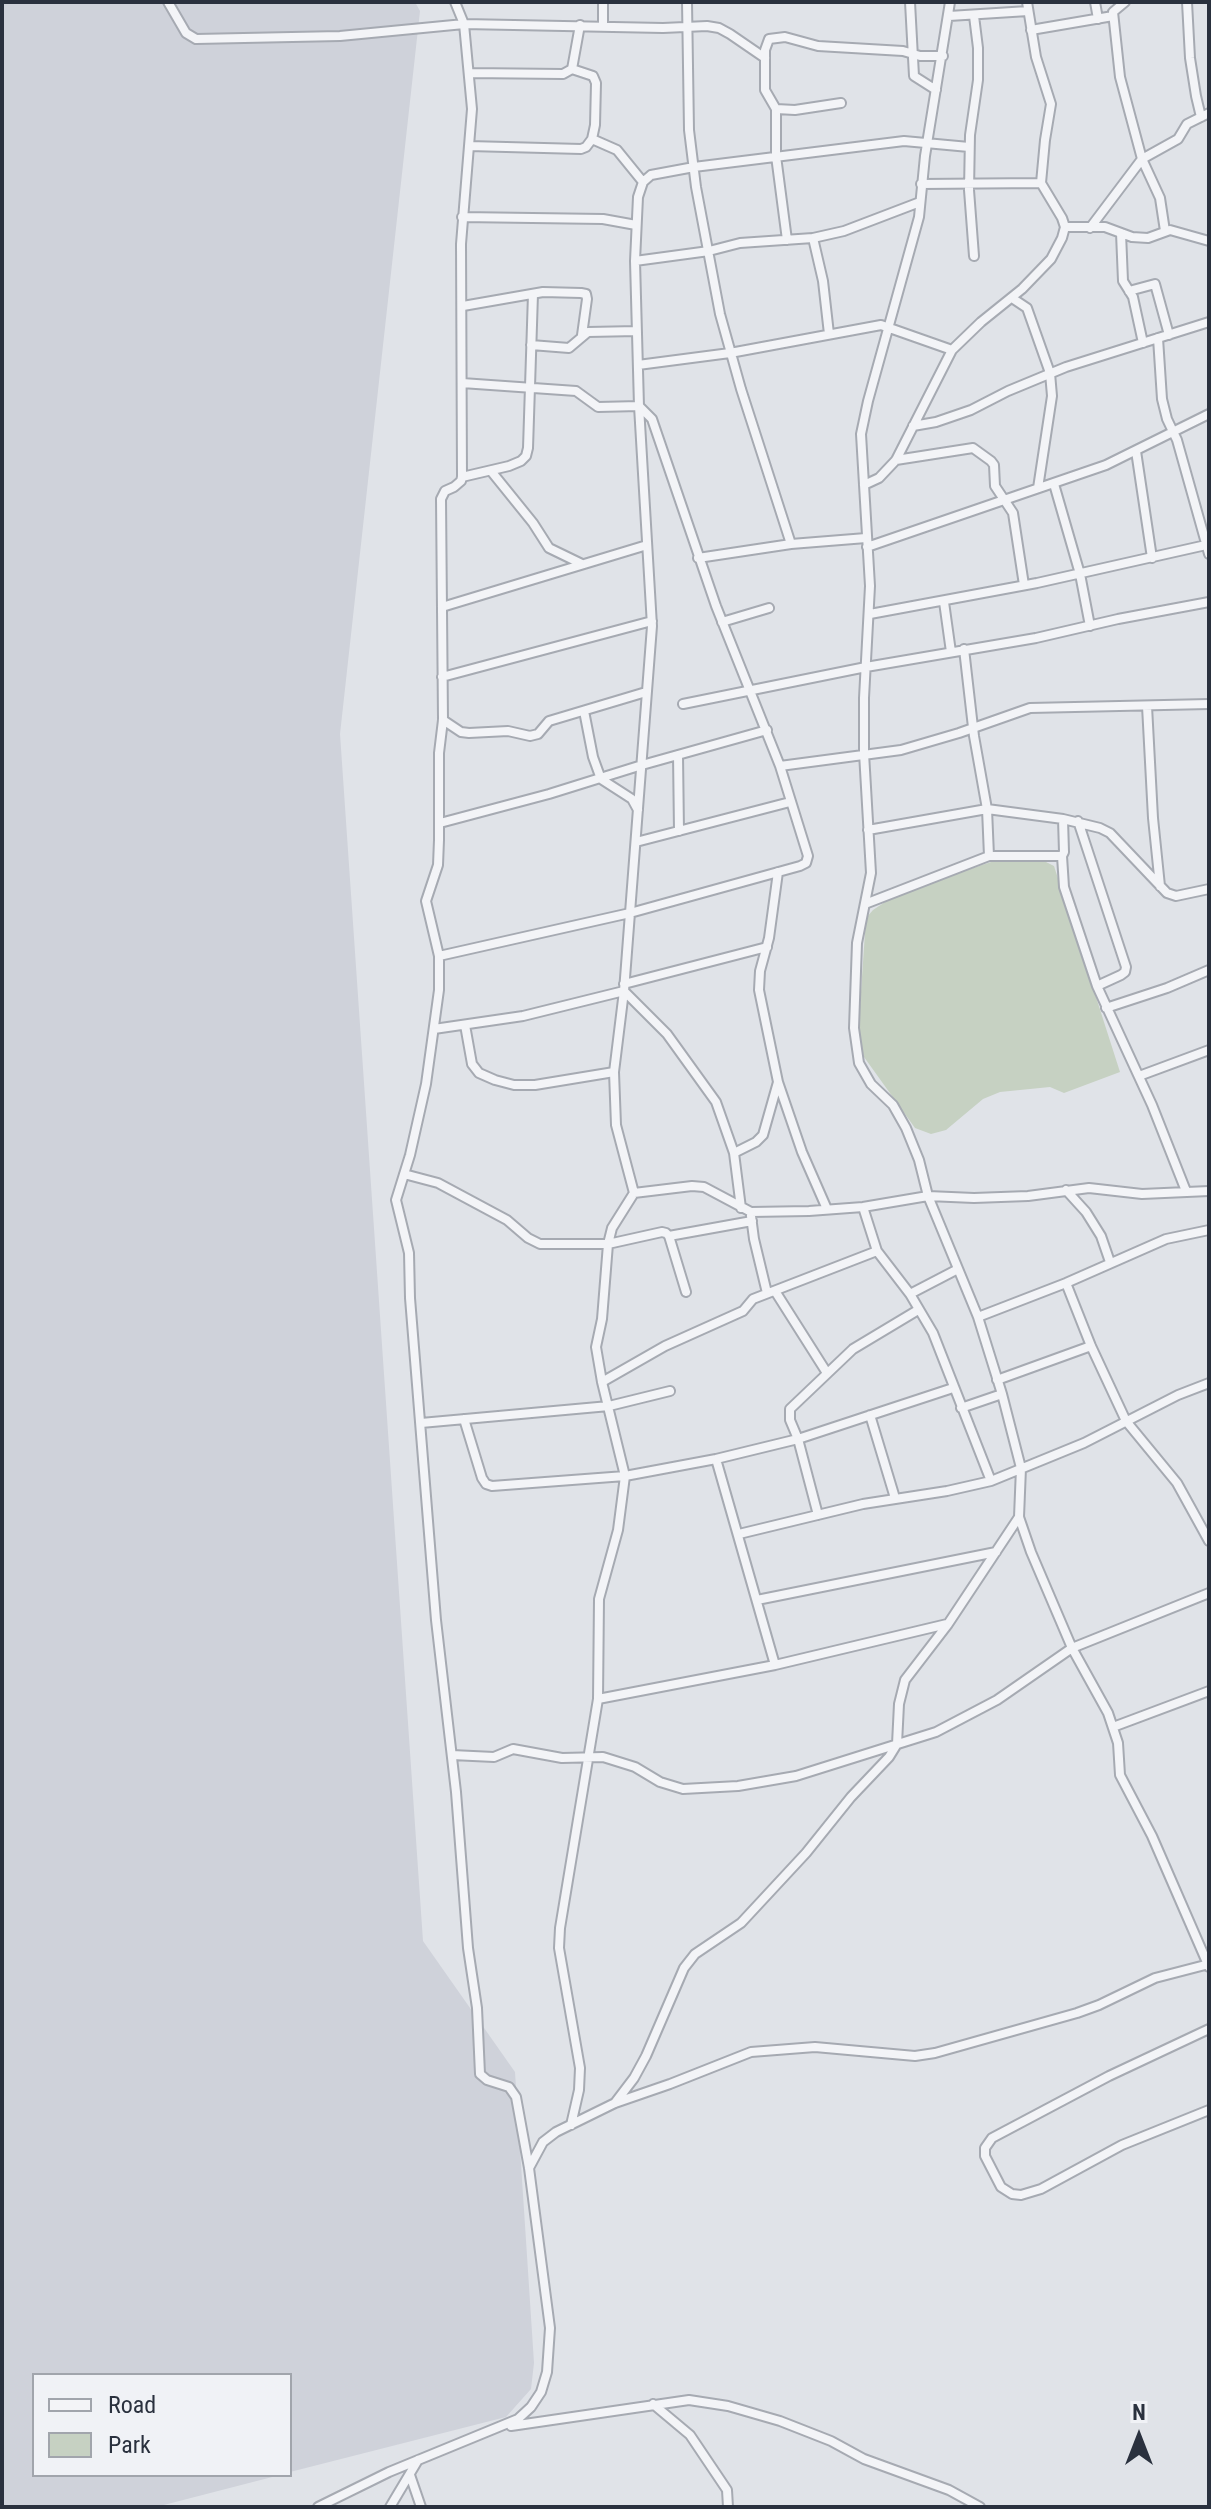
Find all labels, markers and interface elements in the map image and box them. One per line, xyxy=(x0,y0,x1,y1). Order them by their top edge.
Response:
legend xyxy=(32,2373,292,2477)
text: Road xyxy=(108,2391,156,2419)
north arrow xyxy=(1099,2397,1179,2477)
text: N xyxy=(1132,2400,1146,2425)
text: Park xyxy=(108,2431,151,2459)

